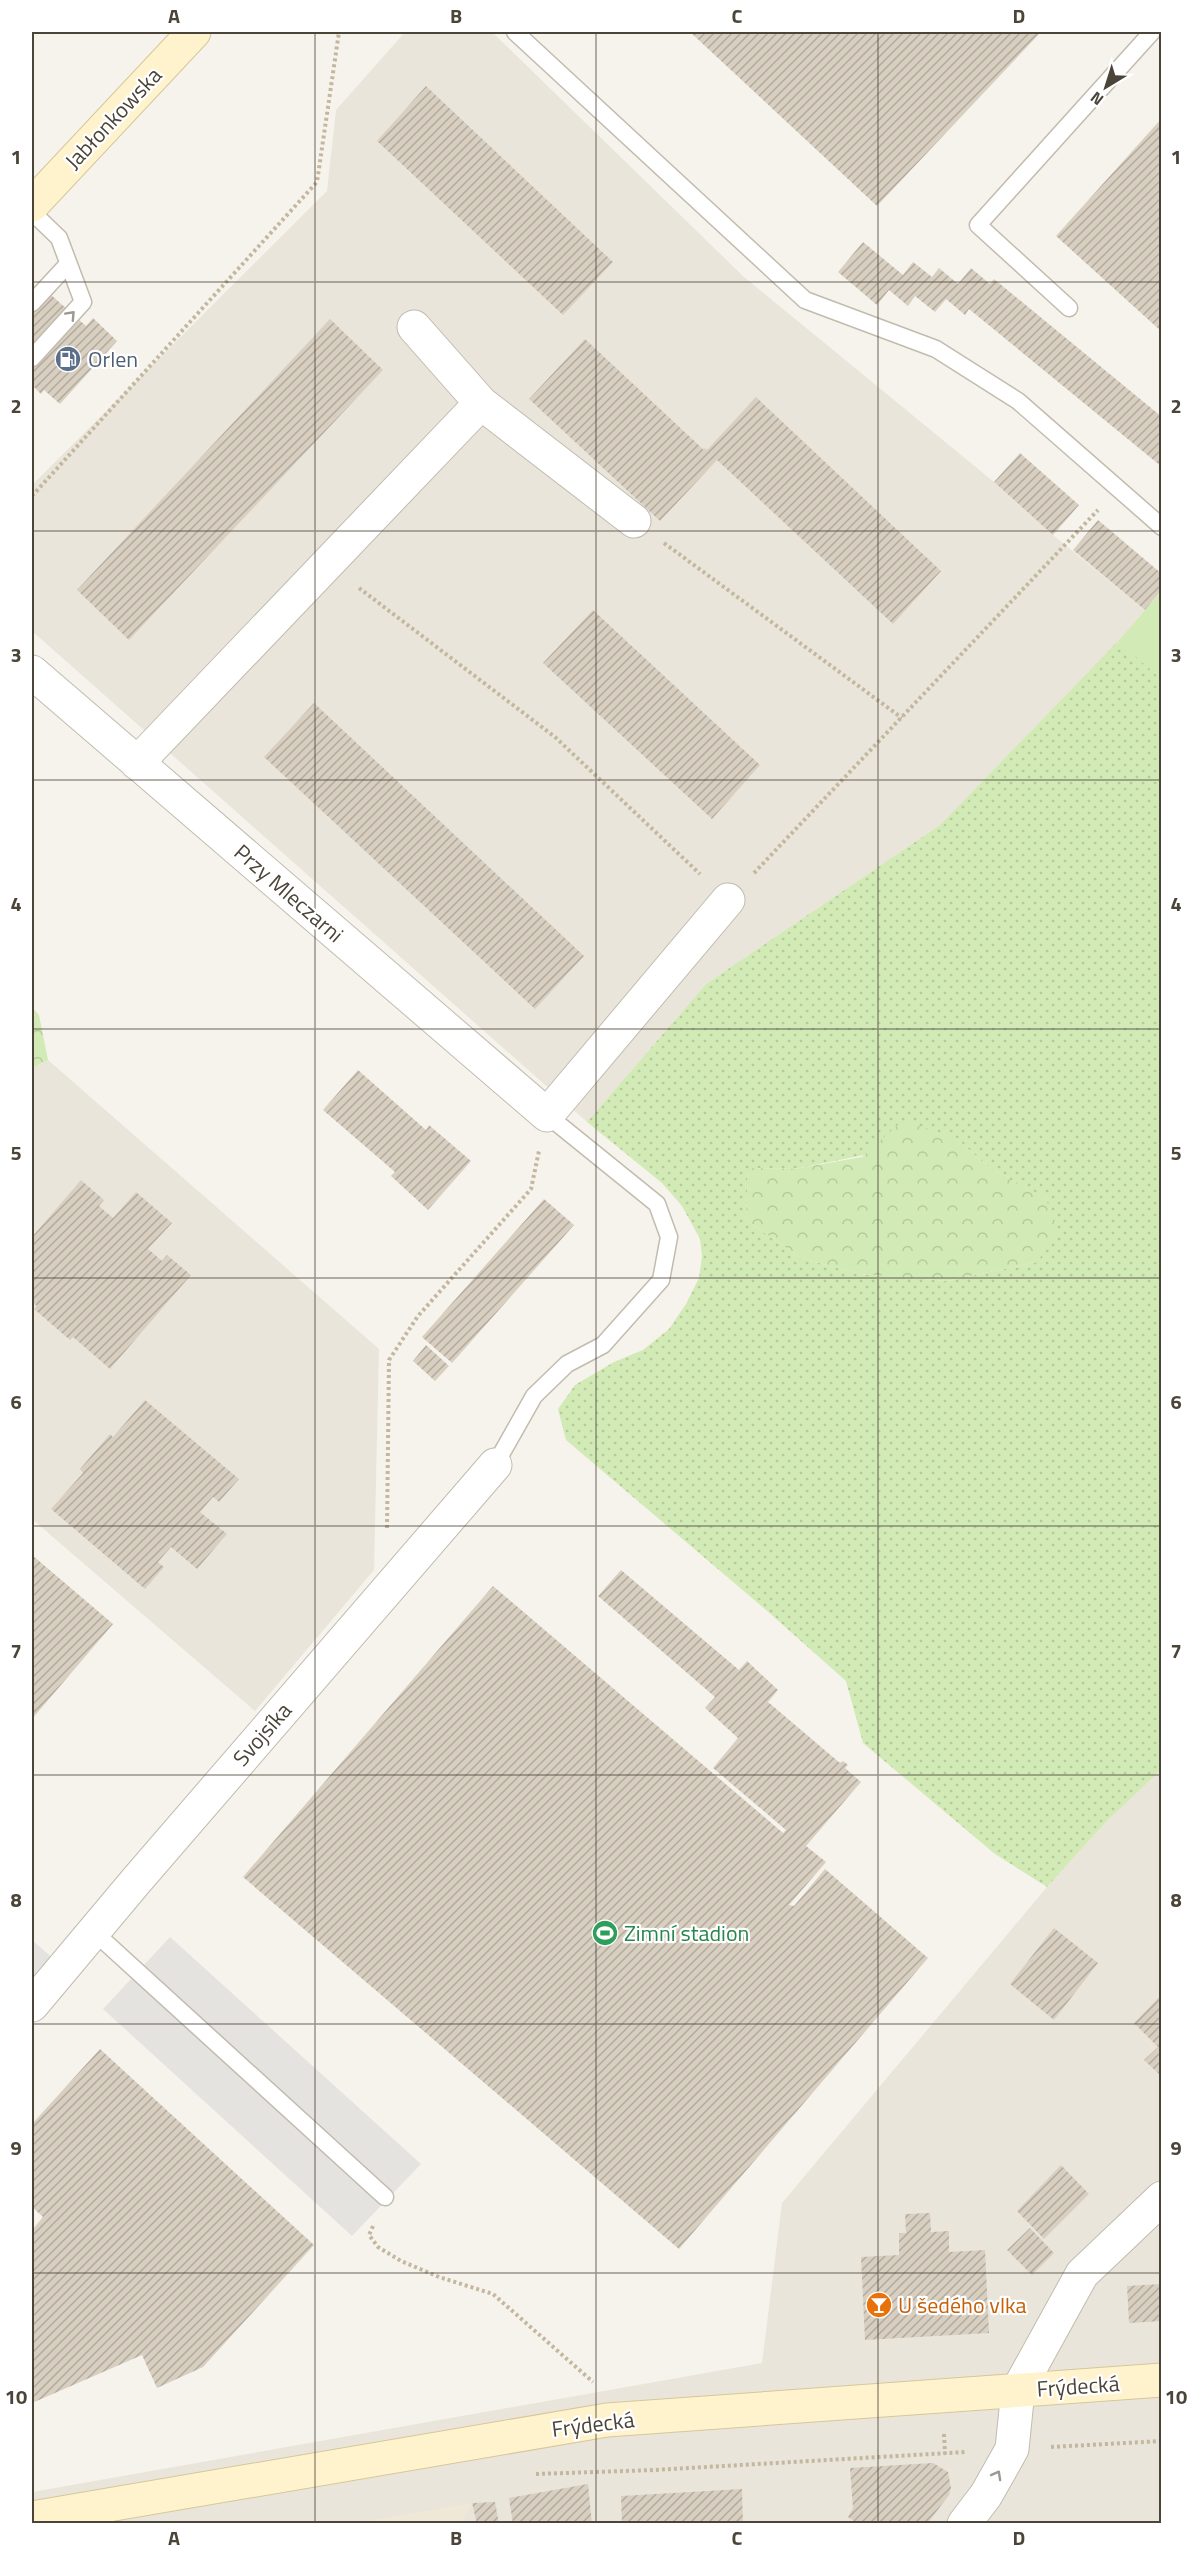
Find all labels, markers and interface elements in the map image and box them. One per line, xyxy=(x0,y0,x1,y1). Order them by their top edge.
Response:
text: A xyxy=(168,0,180,31)
text: B xyxy=(450,0,462,31)
text: C xyxy=(732,0,743,31)
text: D xyxy=(1013,0,1025,31)
north arrow xyxy=(1076,57,1136,117)
street label: Jabłonkowska xyxy=(56,59,170,177)
text: N xyxy=(1085,86,1109,112)
text: 1 xyxy=(10,141,22,172)
text: 1 xyxy=(1170,141,1182,172)
one-way arrow xyxy=(64,311,75,322)
place label: Orlen xyxy=(88,342,138,376)
fuel station icon: Orlen xyxy=(53,344,83,374)
text: 2 xyxy=(10,390,22,421)
text: 2 xyxy=(1170,390,1182,421)
text: 3 xyxy=(10,639,22,670)
text: 3 xyxy=(1170,639,1182,670)
street label: Przy Mleczarni xyxy=(227,836,351,950)
text: 4 xyxy=(10,888,22,919)
text: 4 xyxy=(1170,888,1182,919)
text: 5 xyxy=(10,1137,22,1168)
text: 5 xyxy=(1170,1137,1182,1168)
text: 6 xyxy=(10,1386,22,1417)
text: 6 xyxy=(1170,1386,1182,1417)
text: 7 xyxy=(10,1635,22,1666)
text: 7 xyxy=(1170,1635,1182,1666)
street label: Svojsíka xyxy=(224,1694,300,1774)
text: 8 xyxy=(10,1884,22,1915)
text: 8 xyxy=(1170,1884,1182,1915)
place label: Zimní stadion xyxy=(624,1916,749,1950)
sports icon: Zimní stadion xyxy=(590,1918,620,1948)
text: 9 xyxy=(10,2132,22,2163)
text: 9 xyxy=(1170,2132,1182,2163)
place label: U šedého vlka xyxy=(898,2288,1027,2322)
bar icon: U šedého vlka xyxy=(864,2290,894,2320)
street label: Frýdecká xyxy=(1035,2366,1121,2406)
text: 10 xyxy=(5,2381,27,2412)
text: 10 xyxy=(1165,2381,1187,2412)
street label: Frýdecká xyxy=(550,2402,636,2446)
one-way arrow xyxy=(990,2471,1001,2481)
text: A xyxy=(168,2522,180,2553)
text: B xyxy=(450,2522,462,2553)
text: C xyxy=(732,2522,743,2553)
text: D xyxy=(1013,2522,1025,2553)

